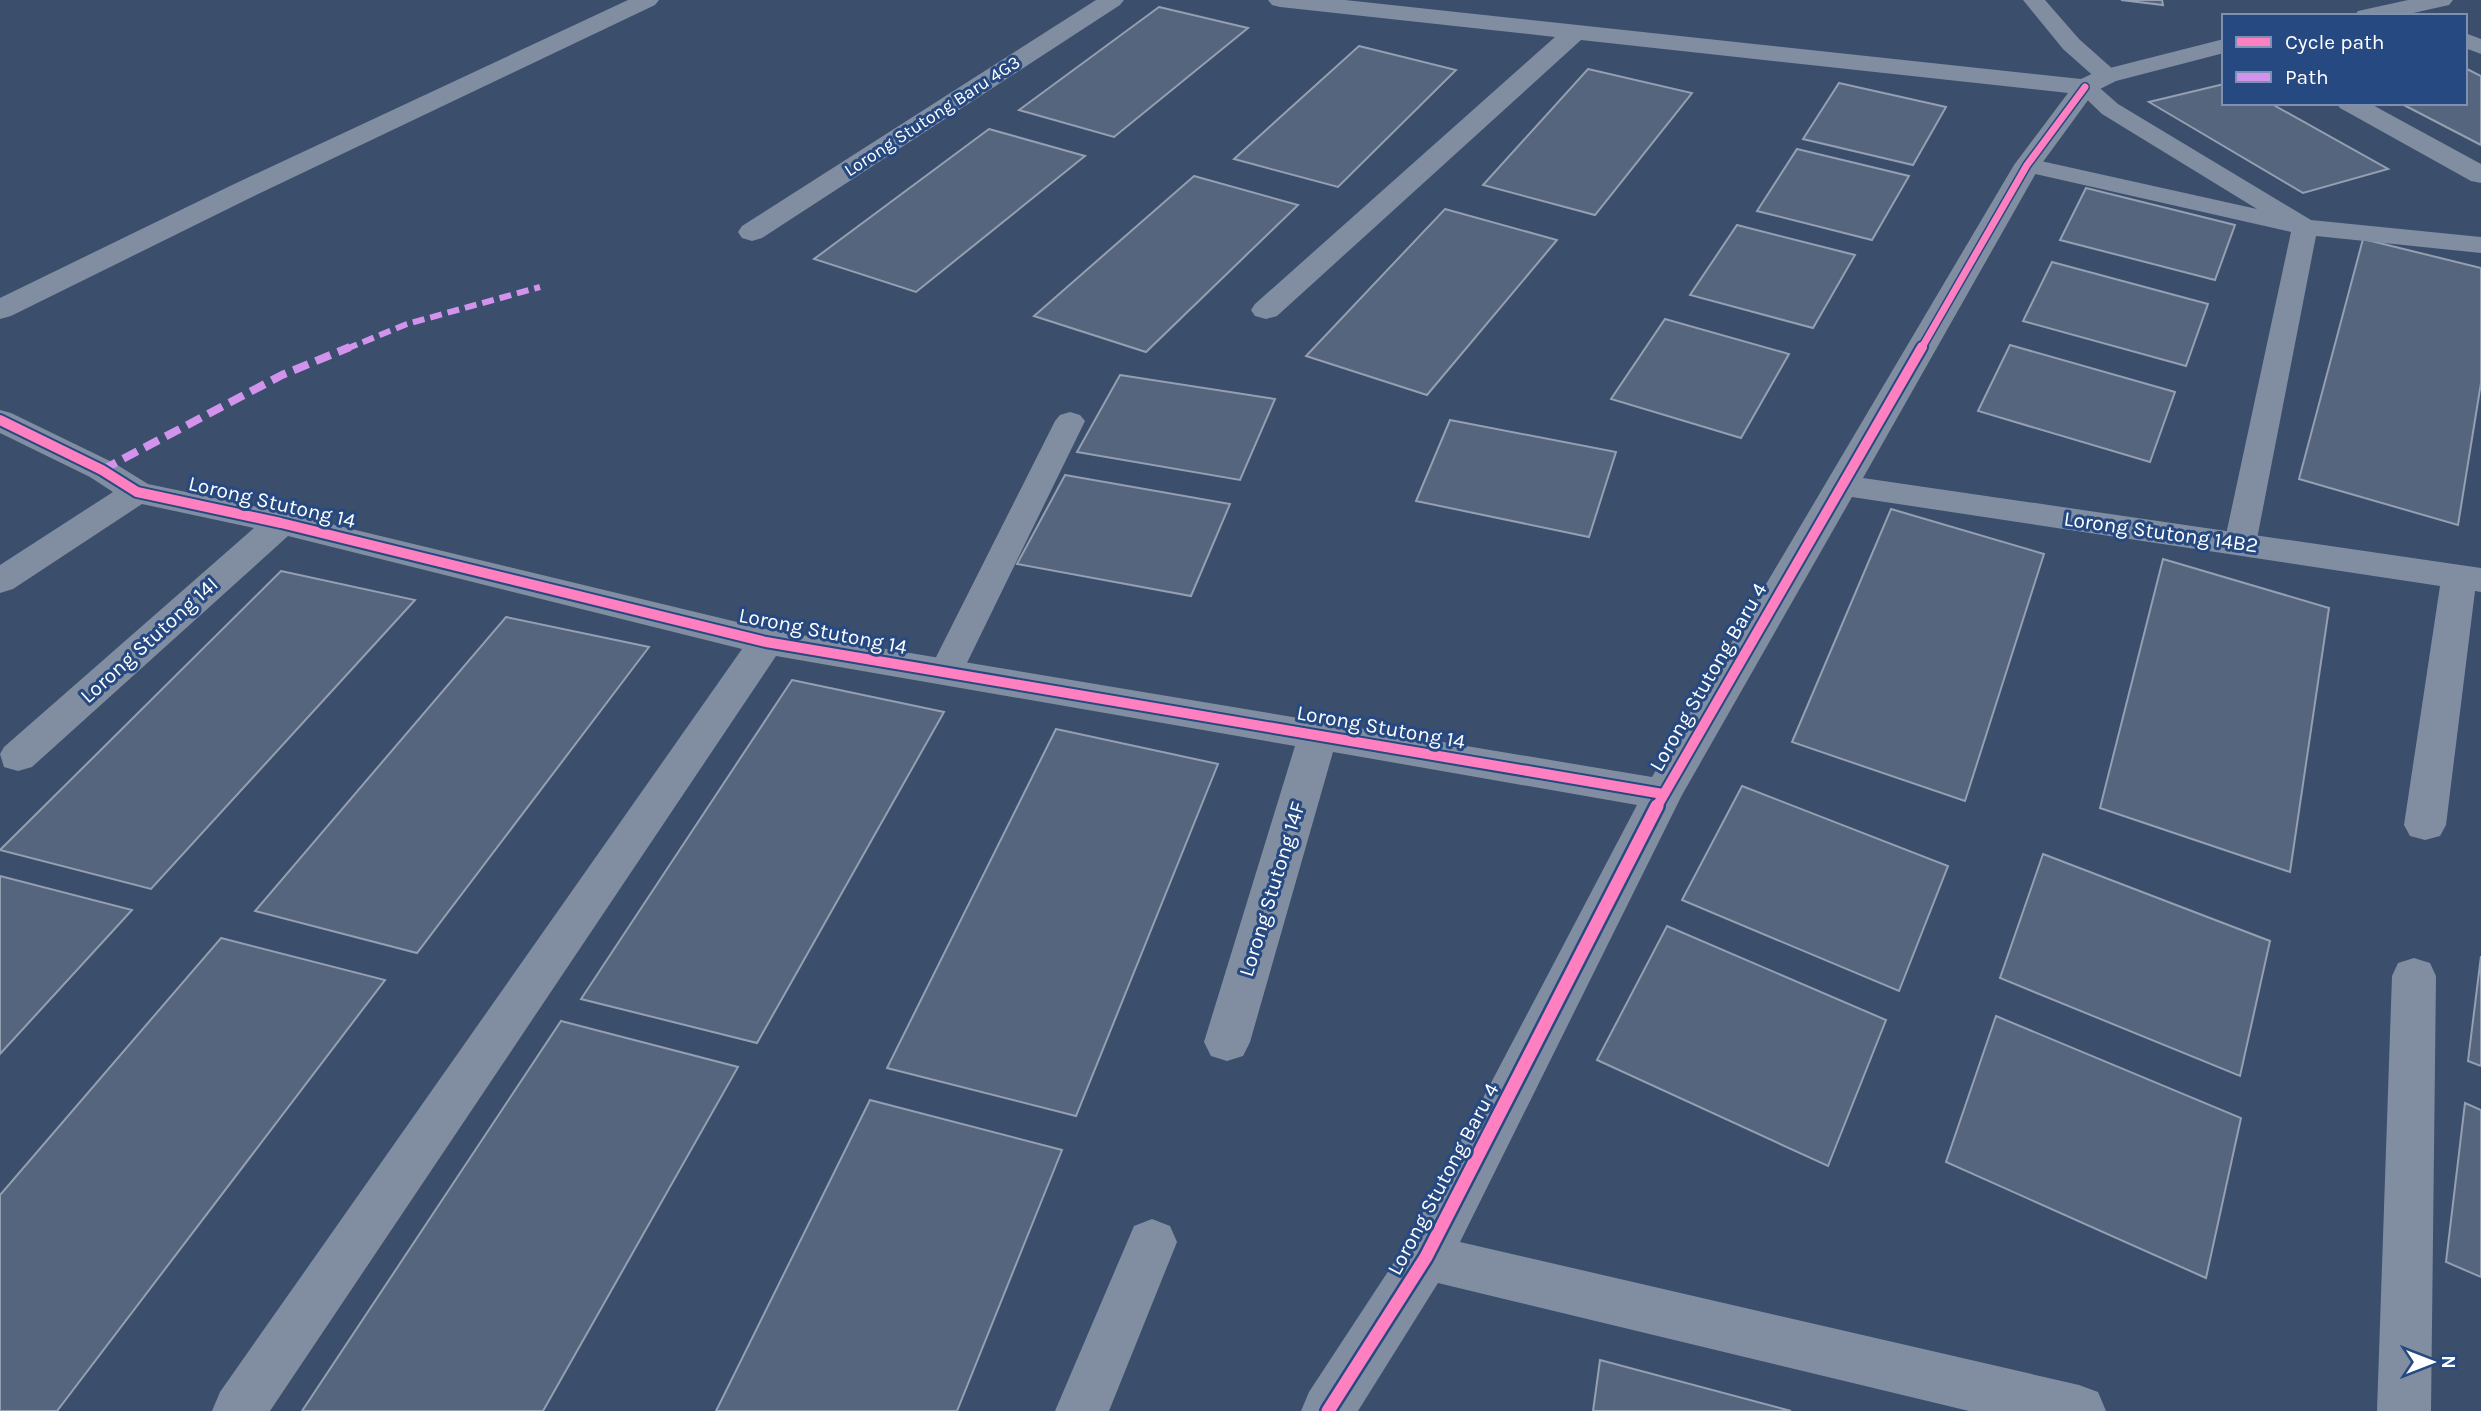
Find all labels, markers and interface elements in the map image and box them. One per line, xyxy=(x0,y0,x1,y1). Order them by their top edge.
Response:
legend xyxy=(2222,14,2467,105)
text: Cycle path xyxy=(2285,30,2385,54)
street label: Lorong Stutong Baru 4G3 xyxy=(840,51,1024,181)
text: Path xyxy=(2285,65,2329,89)
street label: Lorong Stutong 14 xyxy=(186,471,358,533)
street label: Lorong Stutong 14B2 xyxy=(2062,506,2260,558)
street label: Lorong Stutong 14I xyxy=(75,572,223,708)
street label: Lorong Stutong Baru 4 xyxy=(1644,578,1772,776)
street label: Lorong Stutong 14 xyxy=(737,603,909,659)
street label: Lorong Stutong 14 xyxy=(1295,700,1467,754)
street label: Lorong Stutong 14F xyxy=(1234,799,1310,979)
street label: Lorong Stutong Baru 4 xyxy=(1382,1079,1504,1279)
north arrow xyxy=(2397,1327,2467,1397)
text: N xyxy=(2437,1355,2459,1369)

